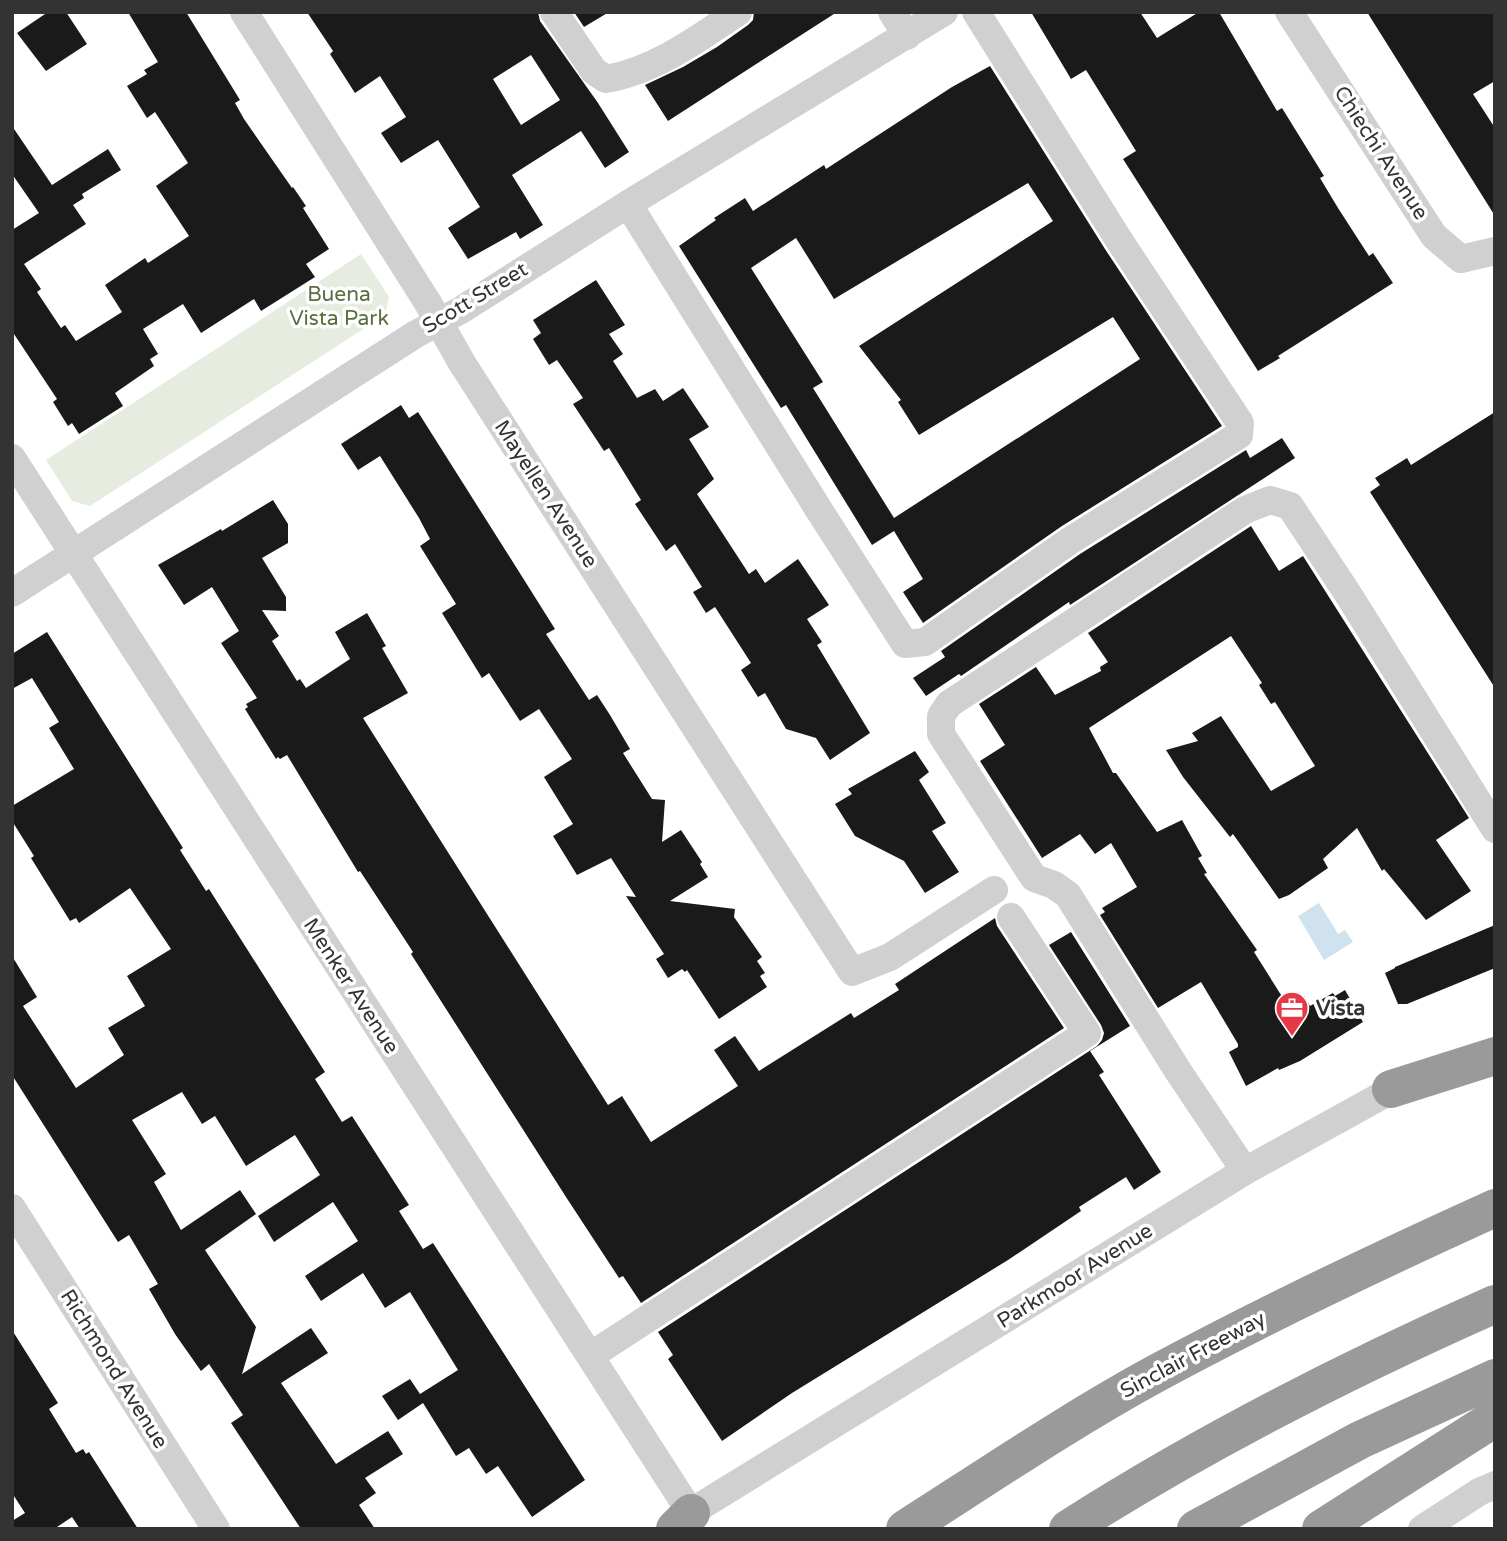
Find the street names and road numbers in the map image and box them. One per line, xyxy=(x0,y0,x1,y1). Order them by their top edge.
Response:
street label: Chiechi Avenue xyxy=(1328,81,1434,225)
street label: Scott Street xyxy=(418,257,532,339)
street label: Mayellen Avenue xyxy=(489,416,603,572)
street label: Menker Avenue xyxy=(298,914,404,1059)
street label: Parkmoor Avenue xyxy=(993,1218,1157,1334)
street label: Richmond Avenue xyxy=(55,1285,173,1453)
street label: Sinclair Freeway xyxy=(1116,1306,1270,1404)

